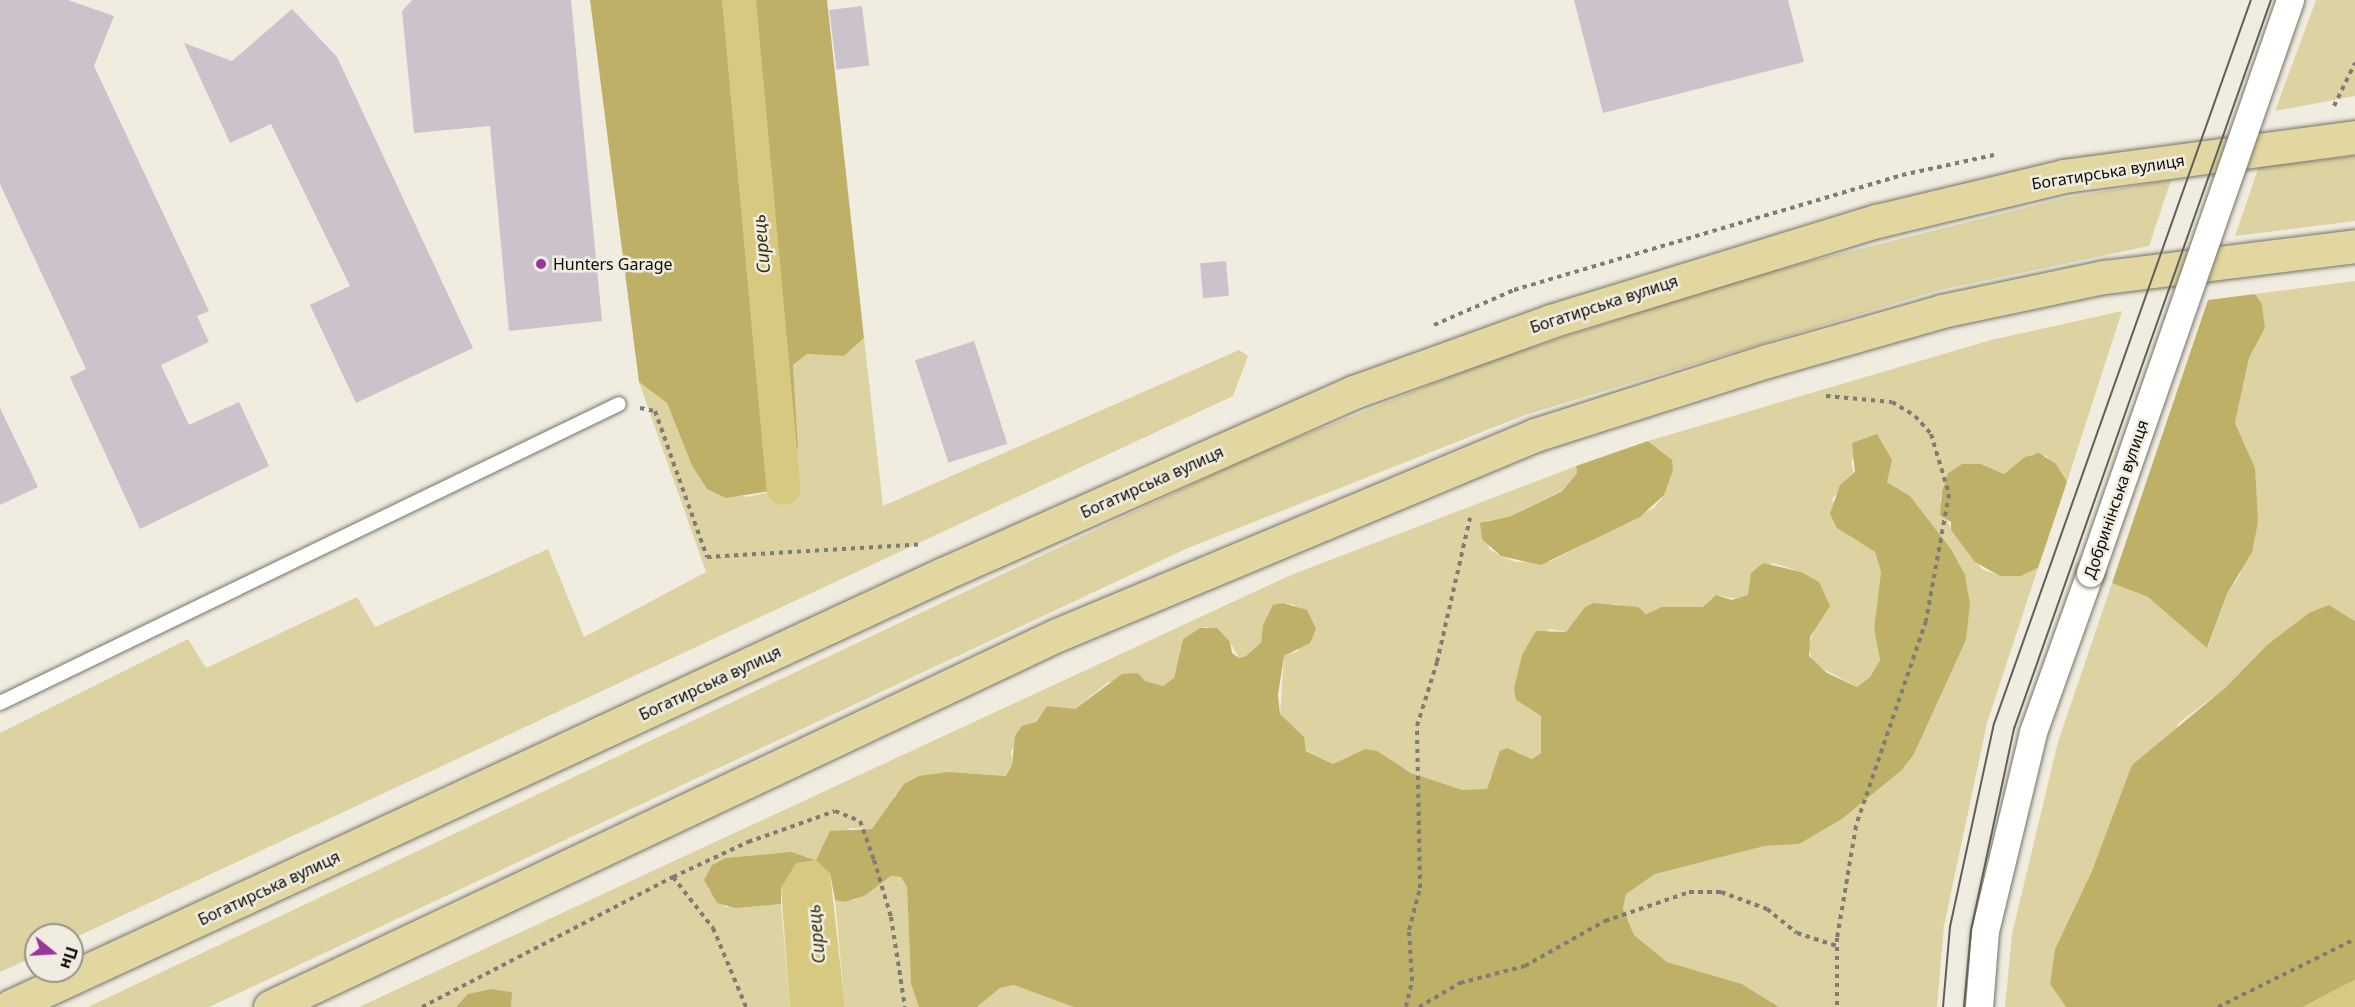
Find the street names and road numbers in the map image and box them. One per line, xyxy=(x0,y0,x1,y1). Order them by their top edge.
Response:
street label: Богатирська вулиця xyxy=(2030,150,2186,194)
street label: Богатирська вулиця xyxy=(1528,271,1680,337)
street label: Добринінська вулиця xyxy=(2080,417,2152,581)
street label: Богатирська вулиця xyxy=(1077,442,1227,522)
street label: Богатирська вулиця xyxy=(636,642,784,724)
street label: Богатирська вулиця xyxy=(195,847,343,929)

